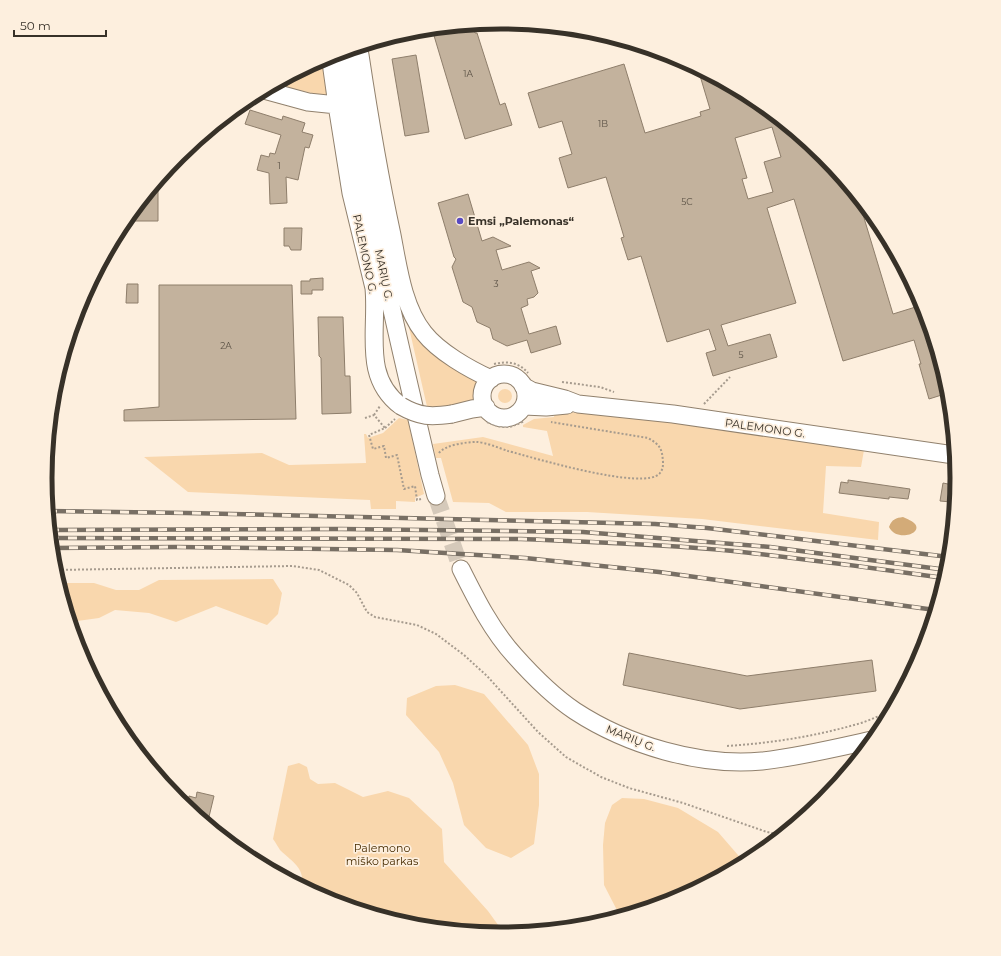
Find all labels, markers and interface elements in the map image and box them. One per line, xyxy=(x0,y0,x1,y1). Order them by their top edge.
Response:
scale bar xyxy=(14,12,106,38)
text: 50 m xyxy=(20,18,51,33)
house number: 1A xyxy=(463,68,473,79)
house number: 1B xyxy=(598,118,608,129)
house number: 1 xyxy=(277,160,281,171)
house number: 5C xyxy=(681,196,693,207)
street label: PALEMONO G. xyxy=(350,213,380,295)
place label: Emsi „Palemonas“ xyxy=(468,214,575,228)
marker: Emsi „Palemonas“ xyxy=(455,216,465,226)
street label: MARIŲ G. xyxy=(372,248,396,302)
house number: 3 xyxy=(493,278,499,289)
house number: 2A xyxy=(220,340,232,351)
house number: 5 xyxy=(738,349,744,360)
street label: PALEMONO G. xyxy=(724,415,806,441)
street label: MARIŲ G. xyxy=(604,722,658,754)
park label: Palemono miško parkas xyxy=(346,841,419,868)

